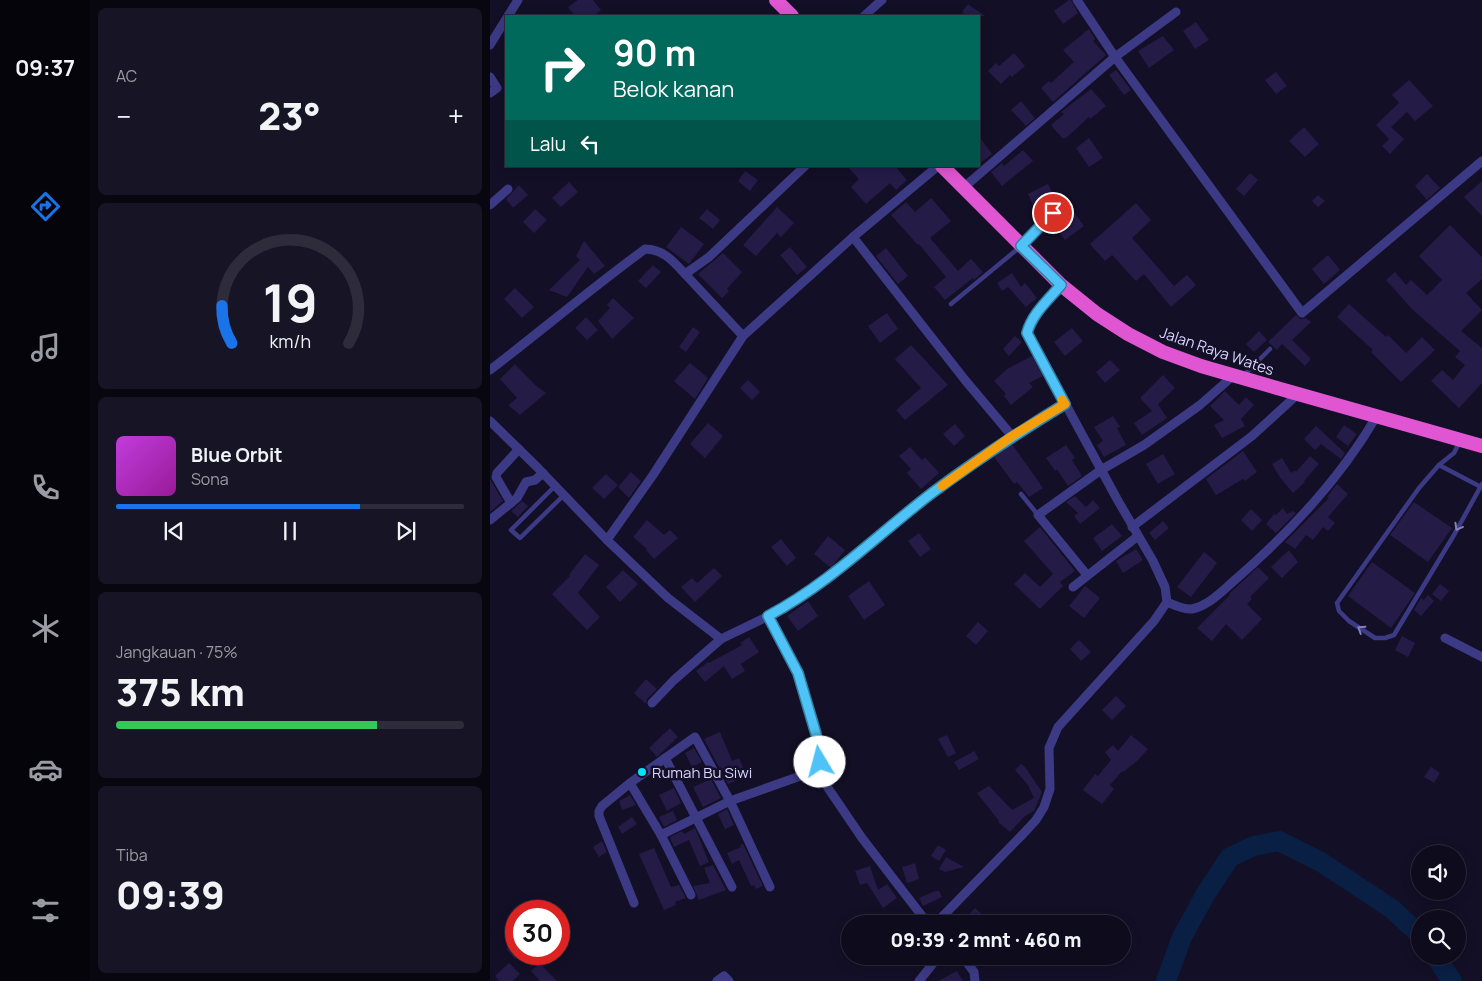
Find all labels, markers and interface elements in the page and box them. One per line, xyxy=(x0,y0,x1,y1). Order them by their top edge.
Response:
text: 90 m xyxy=(613,29,696,77)
icon: right xyxy=(530,35,595,100)
text: 09:37 xyxy=(15,53,75,83)
text: AC xyxy=(116,65,137,87)
text: Belok kanan xyxy=(613,74,734,104)
text: 23° xyxy=(258,89,321,141)
text: − xyxy=(116,97,131,135)
text: + xyxy=(448,97,464,135)
icon: left xyxy=(576,130,604,158)
text: Lalu xyxy=(530,131,566,157)
icon: directions xyxy=(28,189,63,224)
pin xyxy=(1032,192,1074,234)
icon: arrive xyxy=(1039,199,1067,227)
text: 19 xyxy=(262,267,318,338)
street label: Jalan Raya Wates xyxy=(1157,322,1277,380)
text: km/h xyxy=(269,329,311,353)
icon: music xyxy=(28,330,63,365)
text: Blue Orbit xyxy=(191,442,283,468)
text: Sona xyxy=(191,468,229,490)
icon: phone xyxy=(28,470,63,505)
icon: previous xyxy=(160,517,188,545)
icon: pause xyxy=(276,517,304,545)
icon: next xyxy=(392,517,420,545)
one-way arrow xyxy=(1455,521,1465,530)
icon: climate xyxy=(28,611,63,646)
one-way arrow xyxy=(1357,625,1366,635)
text: Jangkauan · 75% xyxy=(116,641,238,663)
text: 375 km xyxy=(116,665,245,717)
position arrow xyxy=(793,735,845,787)
icon: car xyxy=(28,752,63,787)
place label: Rumah Bu Siwi xyxy=(652,762,752,783)
marker: Rumah Bu Siwi xyxy=(636,766,648,778)
text: Tiba xyxy=(116,844,148,866)
map controls xyxy=(1411,845,1466,965)
button: sound xyxy=(1411,845,1466,900)
text: 09:39 xyxy=(116,868,225,920)
icon: filters xyxy=(28,893,63,928)
speed limit sign: 30 xyxy=(505,900,570,965)
button: search xyxy=(1411,910,1466,965)
text: 09:39 · 2 mnt · 460 m xyxy=(890,927,1082,953)

